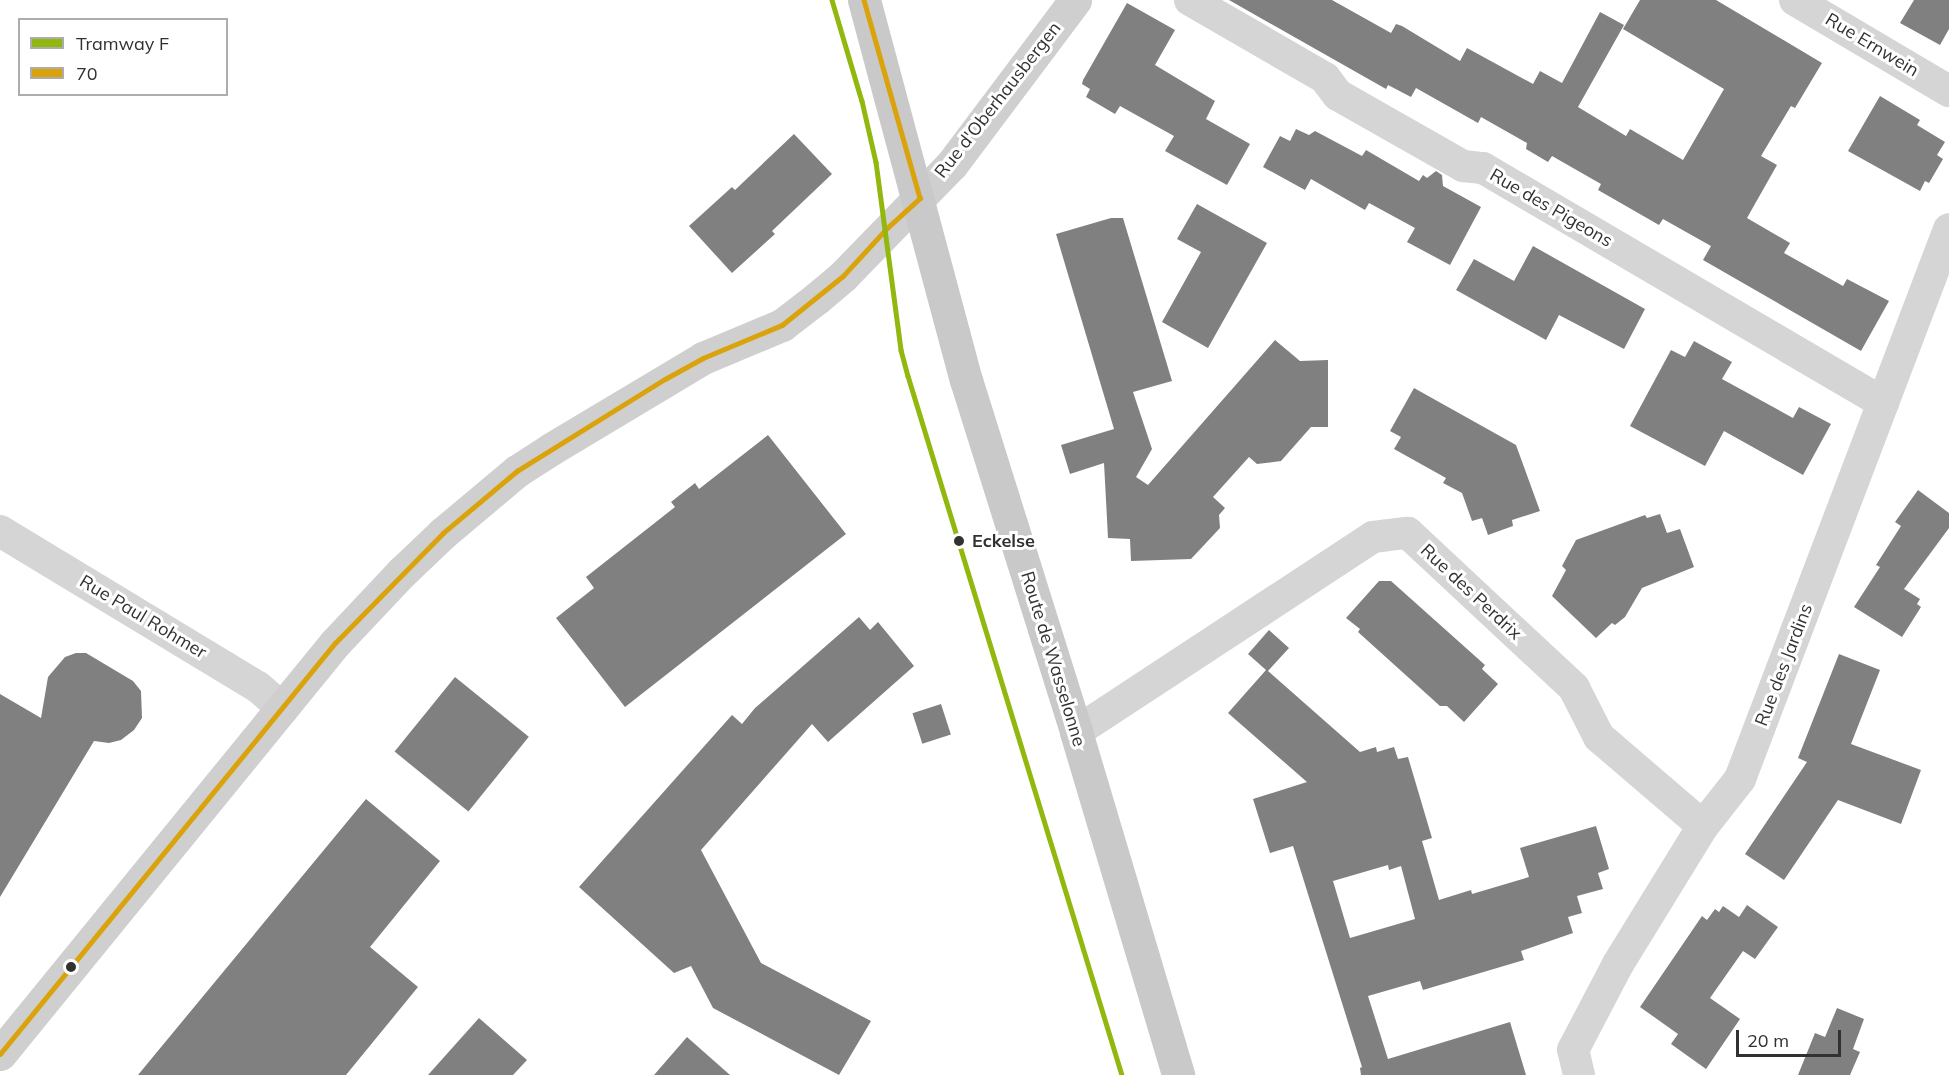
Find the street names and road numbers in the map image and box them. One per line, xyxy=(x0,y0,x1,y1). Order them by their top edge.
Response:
street label: Rue Ernwein xyxy=(1821,9,1923,81)
street label: Rue d'Oberhausbergen xyxy=(930,18,1066,182)
street label: Rue des Pigeons xyxy=(1486,164,1616,252)
street label: Rue des Perdrix xyxy=(1416,540,1526,644)
street label: Route de Wasselonne xyxy=(1016,569,1090,749)
street label: Rue Paul Rohmer xyxy=(76,571,210,663)
street label: Rue des Jardins xyxy=(1751,601,1817,729)

